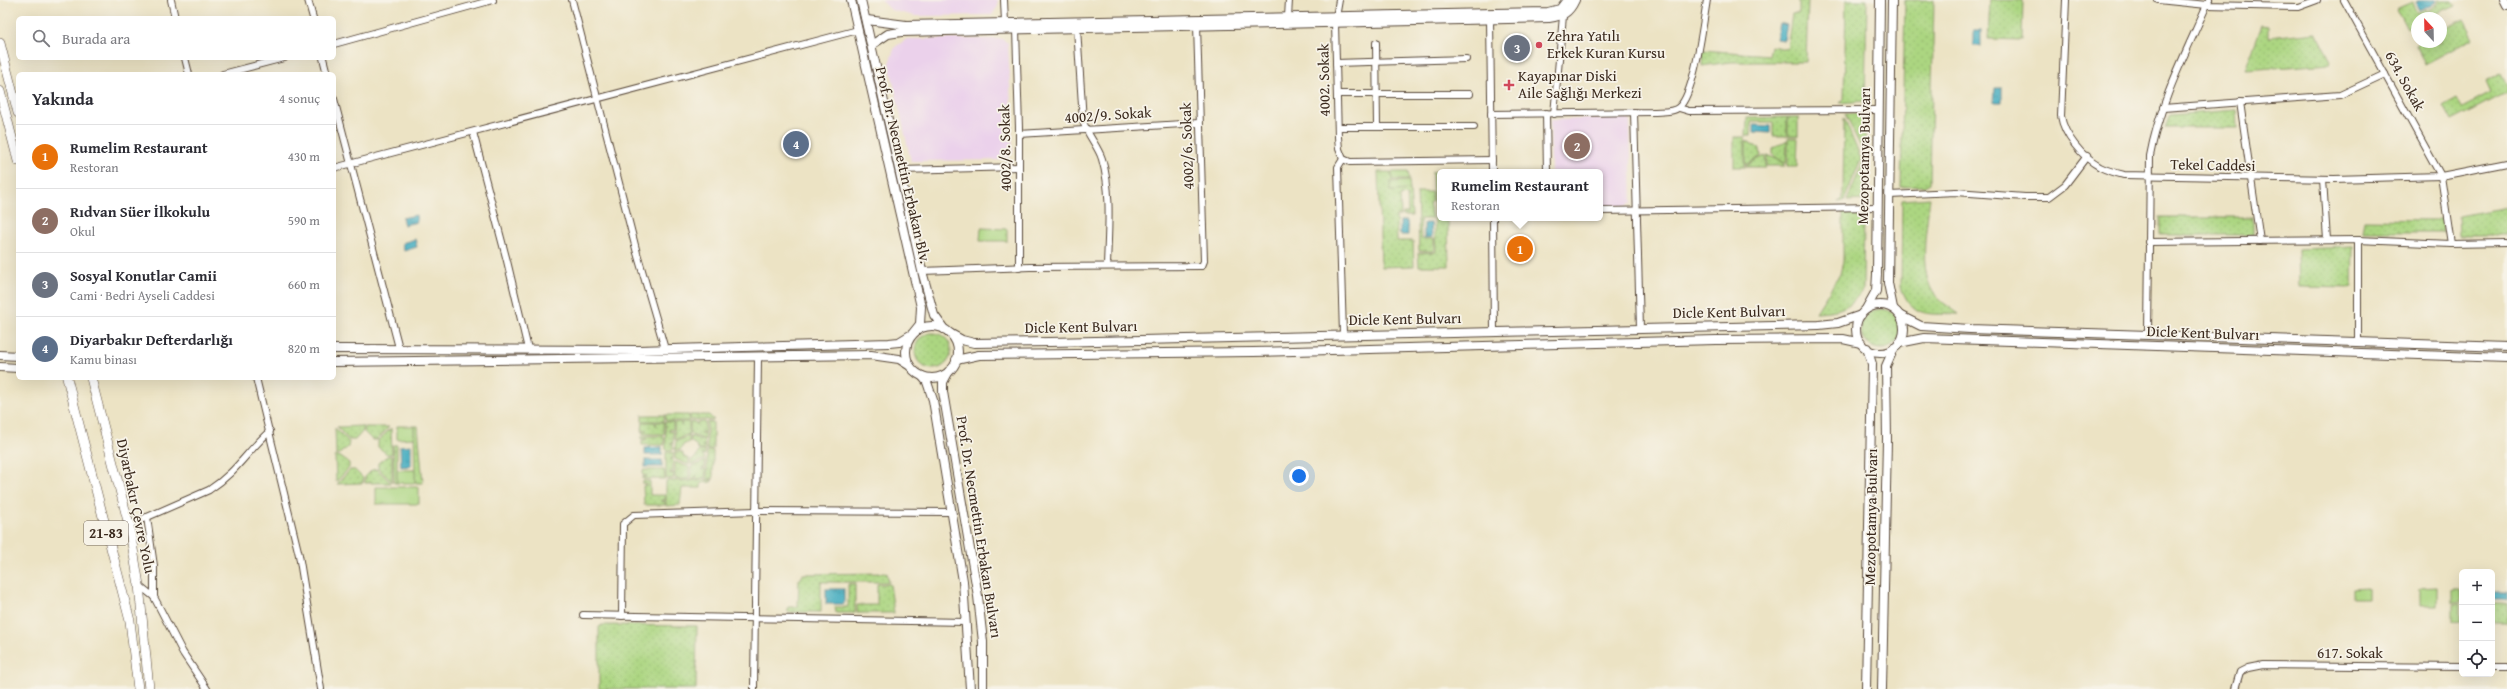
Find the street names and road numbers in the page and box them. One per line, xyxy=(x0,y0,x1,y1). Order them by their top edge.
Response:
street label: 4002. Sokak xyxy=(1312,43,1335,117)
street label: 634. Sokak xyxy=(2380,47,2431,115)
street label: Prof. Dr. Necmettin Erbakan Blv. xyxy=(871,64,936,265)
street label: Mezopotamya Bulvarı xyxy=(1852,87,1875,225)
street label: 4002/9. Sokak xyxy=(1064,101,1153,128)
street label: 4002/6. Sokak xyxy=(1174,102,1199,190)
street label: 4002/8. Sokak xyxy=(993,104,1016,192)
street label: Tekel Caddesi xyxy=(2170,153,2256,176)
street label: Dicle Kent Bulvarı xyxy=(1672,300,1786,323)
street label: Dicle Kent Bulvarı xyxy=(1348,307,1462,330)
street label: Dicle Kent Bulvarı xyxy=(1024,315,1138,338)
street label: Dicle Kent Bulvarı xyxy=(2146,320,2260,345)
street label: Prof. Dr. Necmettin Erbakan Bulvarı xyxy=(952,414,1007,639)
street label: Diyarbakır Çevre Yolu xyxy=(112,437,161,576)
street label: Mezopotamya Bulvarı xyxy=(1859,448,1882,586)
road number: 21-83 xyxy=(84,521,128,545)
street label: 617. Sokak xyxy=(2317,642,2383,663)

